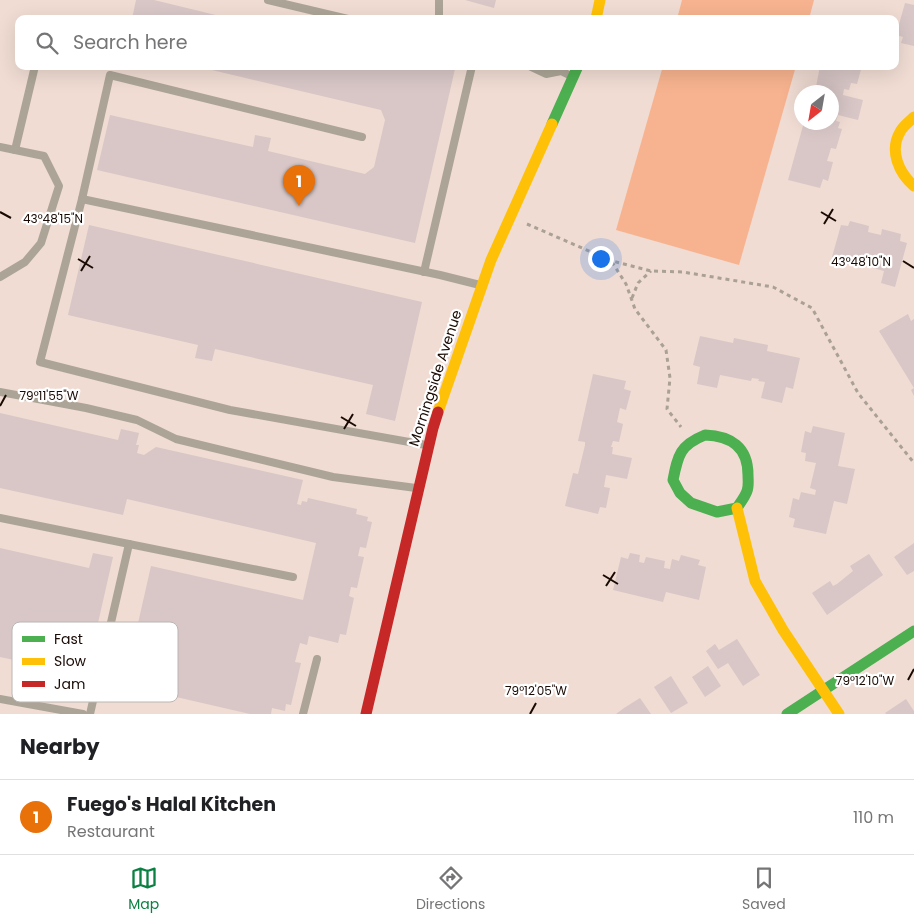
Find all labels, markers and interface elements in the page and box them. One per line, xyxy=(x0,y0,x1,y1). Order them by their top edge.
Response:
search box xyxy=(15,15,899,70)
icon: search xyxy=(33,29,61,57)
text: Search here xyxy=(73,29,187,56)
north arrow xyxy=(794,85,839,130)
pin: 1 xyxy=(283,165,315,206)
text: 43°48'15"N xyxy=(23,210,83,227)
your location xyxy=(588,246,614,272)
text: 43°48'10"N xyxy=(831,253,891,270)
street label: Morningside Avenue xyxy=(404,307,467,449)
text: 79°11'55"W xyxy=(20,387,79,404)
legend xyxy=(12,622,178,702)
text: Fast xyxy=(54,629,83,649)
text: Slow xyxy=(54,651,87,671)
text: 79°12'10"W xyxy=(836,672,894,689)
text: Jam xyxy=(54,674,85,694)
text: 79°12'05"W xyxy=(505,682,567,699)
text: Nearby xyxy=(20,732,100,761)
text: Fuego's Halal Kitchen xyxy=(67,791,276,818)
text: 1 xyxy=(33,806,39,829)
text: 110 m xyxy=(853,806,894,829)
text: Restaurant xyxy=(67,820,155,843)
tab: Map xyxy=(128,864,159,915)
tab: Directions xyxy=(416,864,485,915)
tab: Saved xyxy=(742,864,786,915)

